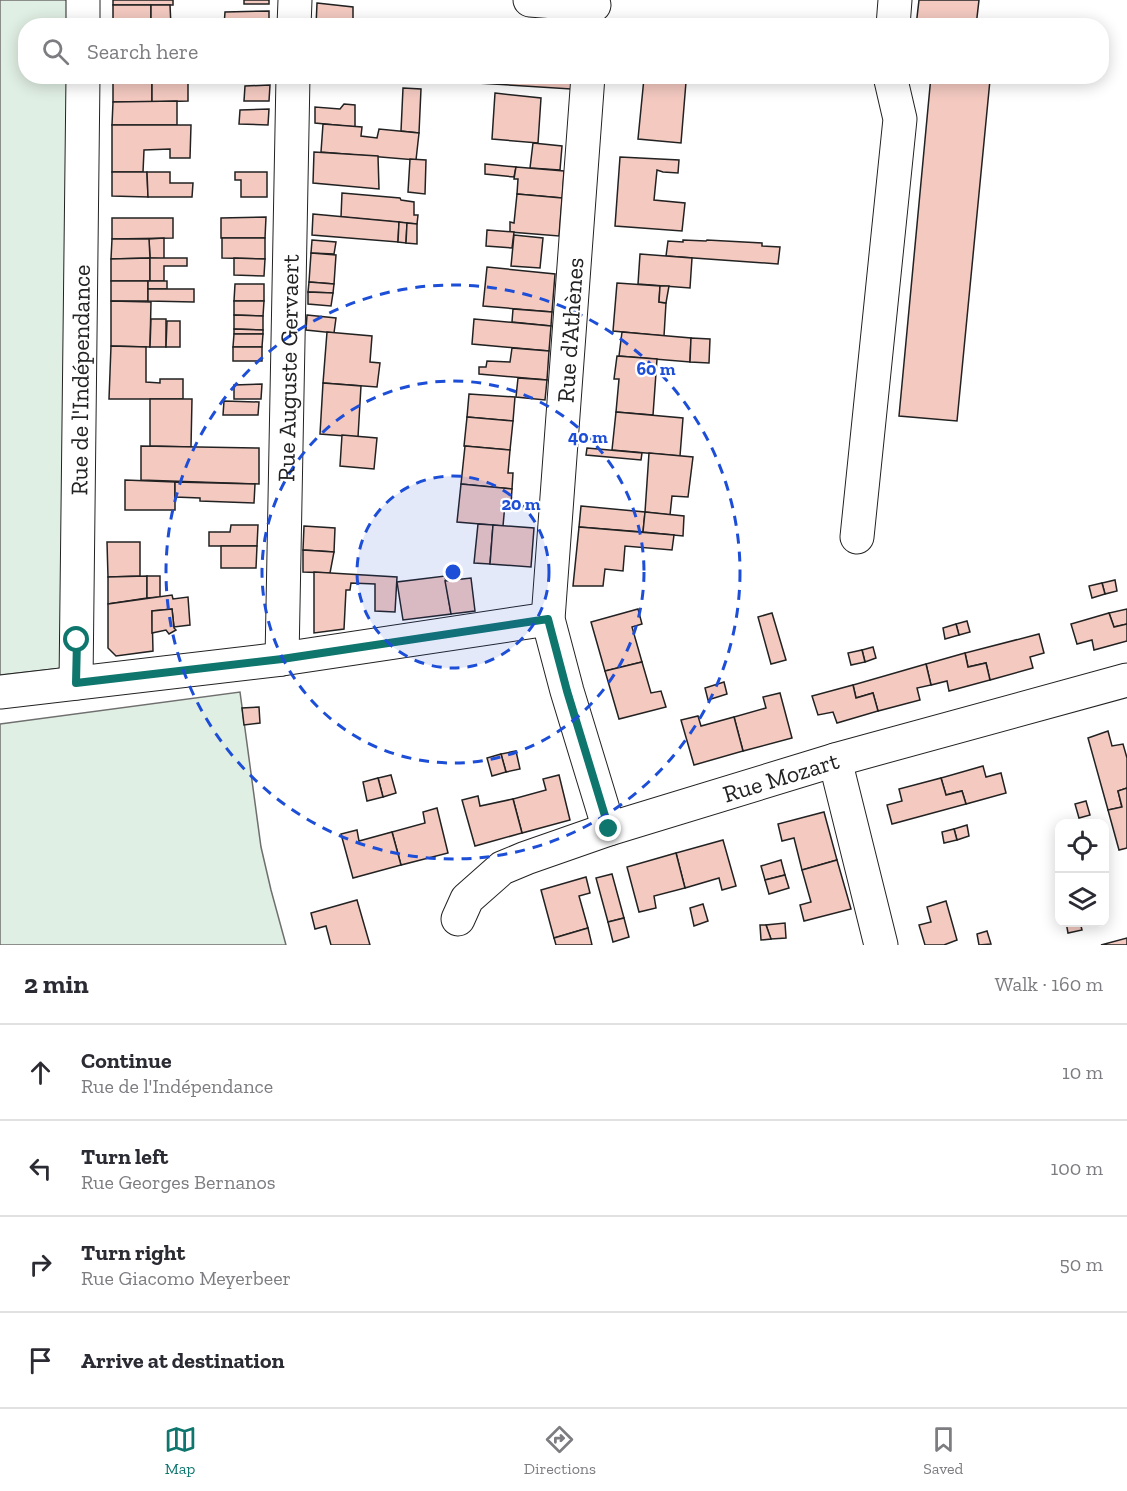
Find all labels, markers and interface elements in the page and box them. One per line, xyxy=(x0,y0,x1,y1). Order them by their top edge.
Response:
search box xyxy=(18,18,1109,84)
icon: search xyxy=(39,35,72,68)
text: Search here xyxy=(87,38,198,65)
street label: Rue Auguste Gervaert xyxy=(271,254,304,482)
street label: Rue d'Athènes xyxy=(550,256,590,404)
street label: Rue de l'Indépendance xyxy=(64,264,95,496)
text: 60 m xyxy=(636,358,676,380)
text: 40 m xyxy=(568,426,608,448)
text: 20 m xyxy=(501,493,541,515)
centre of rings xyxy=(443,562,463,582)
route start xyxy=(63,626,89,652)
street label: Rue Mozart xyxy=(719,745,842,808)
route end xyxy=(595,815,621,841)
map controls xyxy=(1055,819,1109,927)
button: locate xyxy=(1055,819,1109,873)
button: layers xyxy=(1055,873,1109,927)
text: 2 min xyxy=(24,968,89,1000)
text: Walk · 160 m xyxy=(995,972,1103,996)
text: Continue xyxy=(81,1047,172,1074)
icon: ahead xyxy=(24,1056,57,1089)
text: 10 m xyxy=(1062,1060,1103,1084)
text: Rue de l'Indépendance xyxy=(81,1074,273,1098)
text: Turn left xyxy=(81,1143,168,1170)
icon: left xyxy=(24,1152,57,1185)
text: 100 m xyxy=(1050,1156,1103,1180)
text: Rue Georges Bernanos xyxy=(81,1170,276,1194)
text: Turn right xyxy=(81,1239,185,1266)
icon: right xyxy=(24,1248,57,1281)
text: 50 m xyxy=(1059,1252,1103,1276)
text: Rue Giacomo Meyerbeer xyxy=(81,1266,291,1290)
icon: arrive xyxy=(24,1344,57,1377)
text: Arrive at destination xyxy=(81,1347,284,1374)
tab: Map xyxy=(164,1423,197,1478)
tab: Directions xyxy=(524,1423,596,1478)
tab: Saved xyxy=(923,1423,963,1478)

